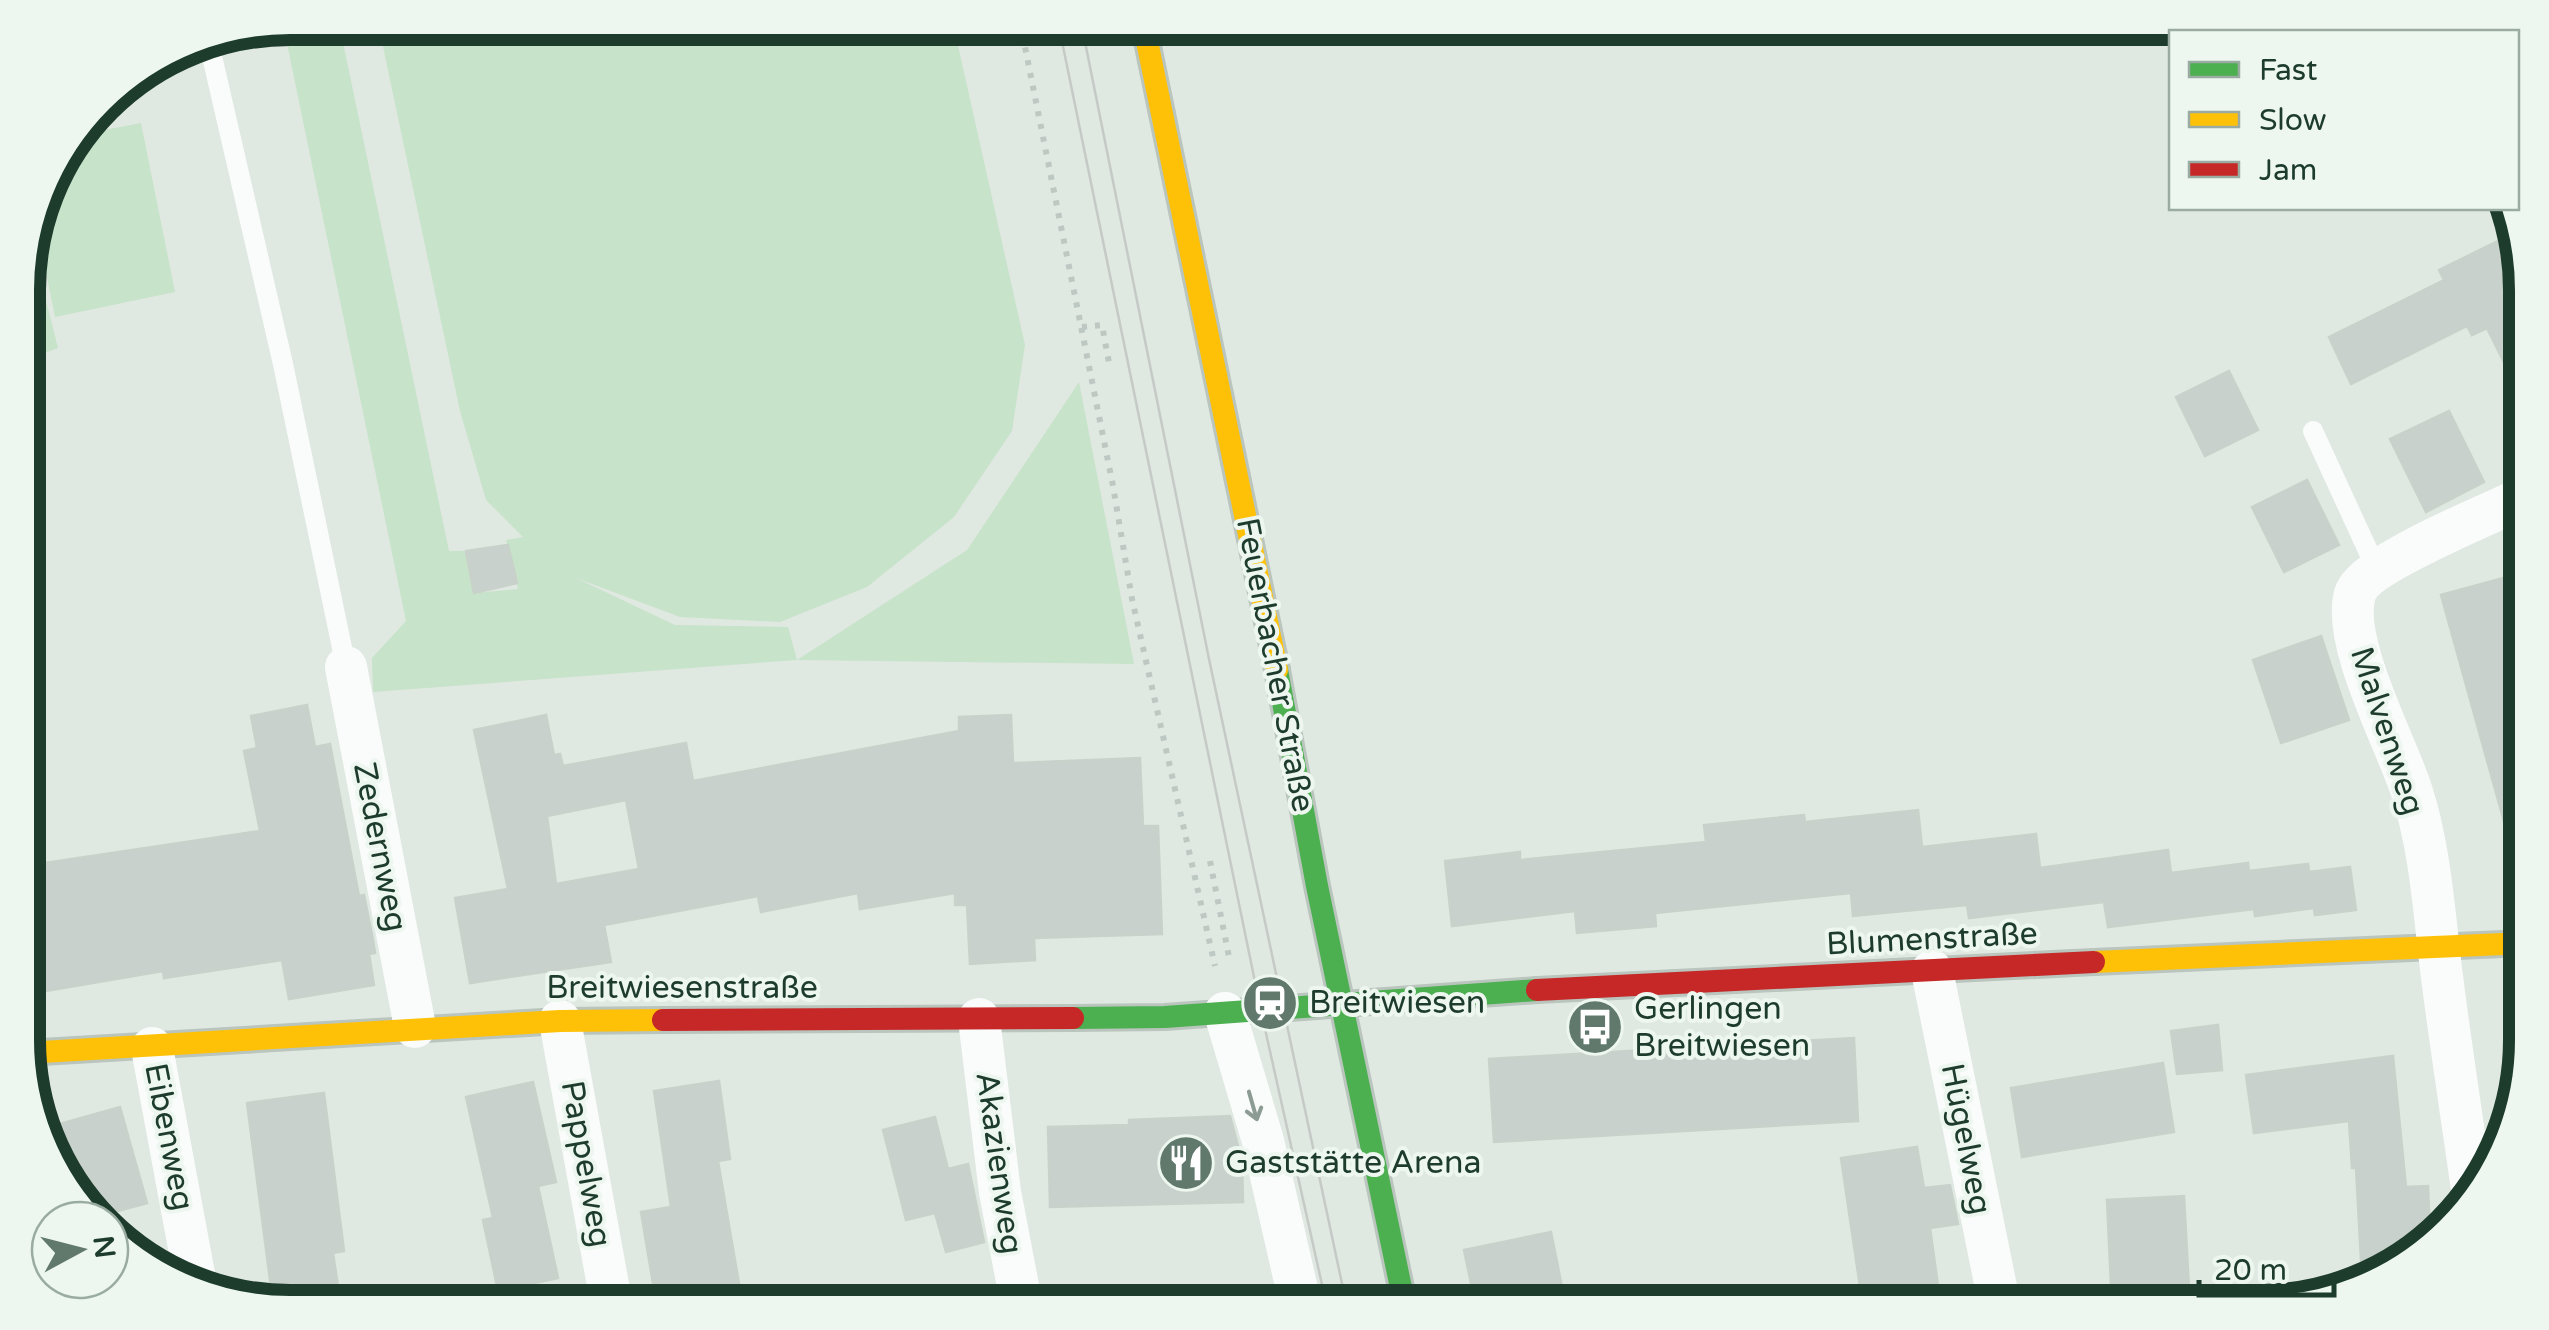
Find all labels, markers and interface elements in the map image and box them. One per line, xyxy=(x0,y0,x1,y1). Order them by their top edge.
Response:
legend xyxy=(2169,30,2519,210)
text: Fast xyxy=(2259,52,2318,89)
text: Slow xyxy=(2259,102,2327,139)
text: Jam xyxy=(2259,152,2317,189)
street label: Feuerbacher Straße xyxy=(1228,515,1322,815)
street label: Malvenweg xyxy=(2342,642,2432,820)
street label: Zedernweg xyxy=(345,759,415,935)
street label: Blumenstraße xyxy=(1825,914,2039,964)
street label: Breitwiesenstraße xyxy=(546,969,818,1007)
station icon: Breitwiesen xyxy=(1240,973,1300,1033)
place label: Breitwiesen xyxy=(1309,984,1485,1022)
place label: Gerlingen Breitwiesen xyxy=(1634,990,1810,1065)
bus stop icon: Gerlingen Breitwiesen xyxy=(1565,997,1625,1057)
street label: Eibenweg xyxy=(136,1060,202,1214)
street label: Hügelweg xyxy=(1933,1060,1999,1218)
street label: Akazienweg xyxy=(967,1070,1031,1256)
street label: Pappelweg xyxy=(553,1078,619,1250)
one-way arrow xyxy=(1245,1090,1263,1122)
restaurant icon: Gaststätte Arena xyxy=(1156,1133,1216,1193)
place label: Gaststätte Arena xyxy=(1225,1144,1481,1182)
north arrow xyxy=(30,1200,130,1300)
text: N xyxy=(86,1234,122,1260)
scale bar xyxy=(2199,1235,2334,1297)
text: 20 m xyxy=(2214,1252,2287,1289)

